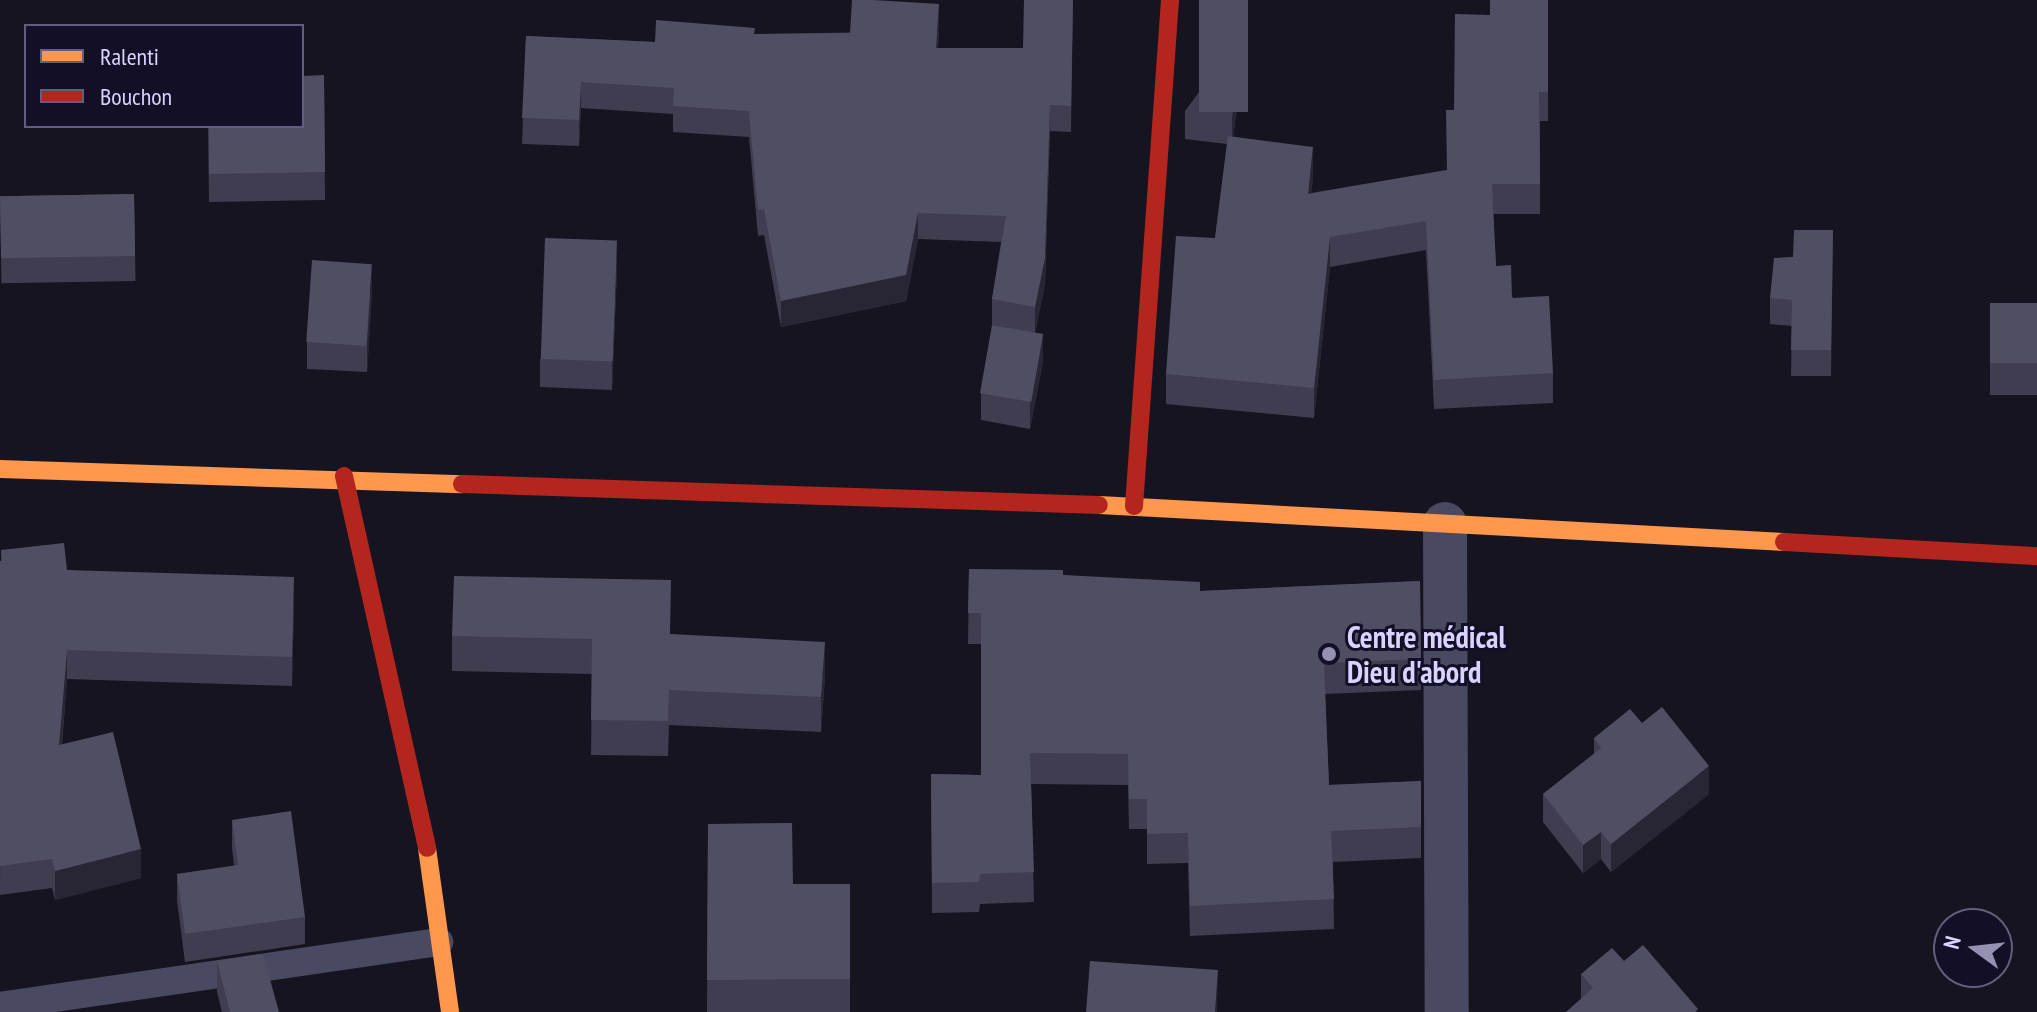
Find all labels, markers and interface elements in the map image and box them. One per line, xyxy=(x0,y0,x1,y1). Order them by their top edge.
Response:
legend xyxy=(24,24,304,128)
text: Ralenti xyxy=(100,41,159,72)
text: Bouchon xyxy=(100,81,172,112)
place label: Centre médical Dieu d'abord xyxy=(1347,619,1506,690)
marker: Centre médical Dieu d'abord xyxy=(1318,643,1340,665)
north arrow xyxy=(1933,908,2013,988)
text: N xyxy=(1937,933,1967,952)

